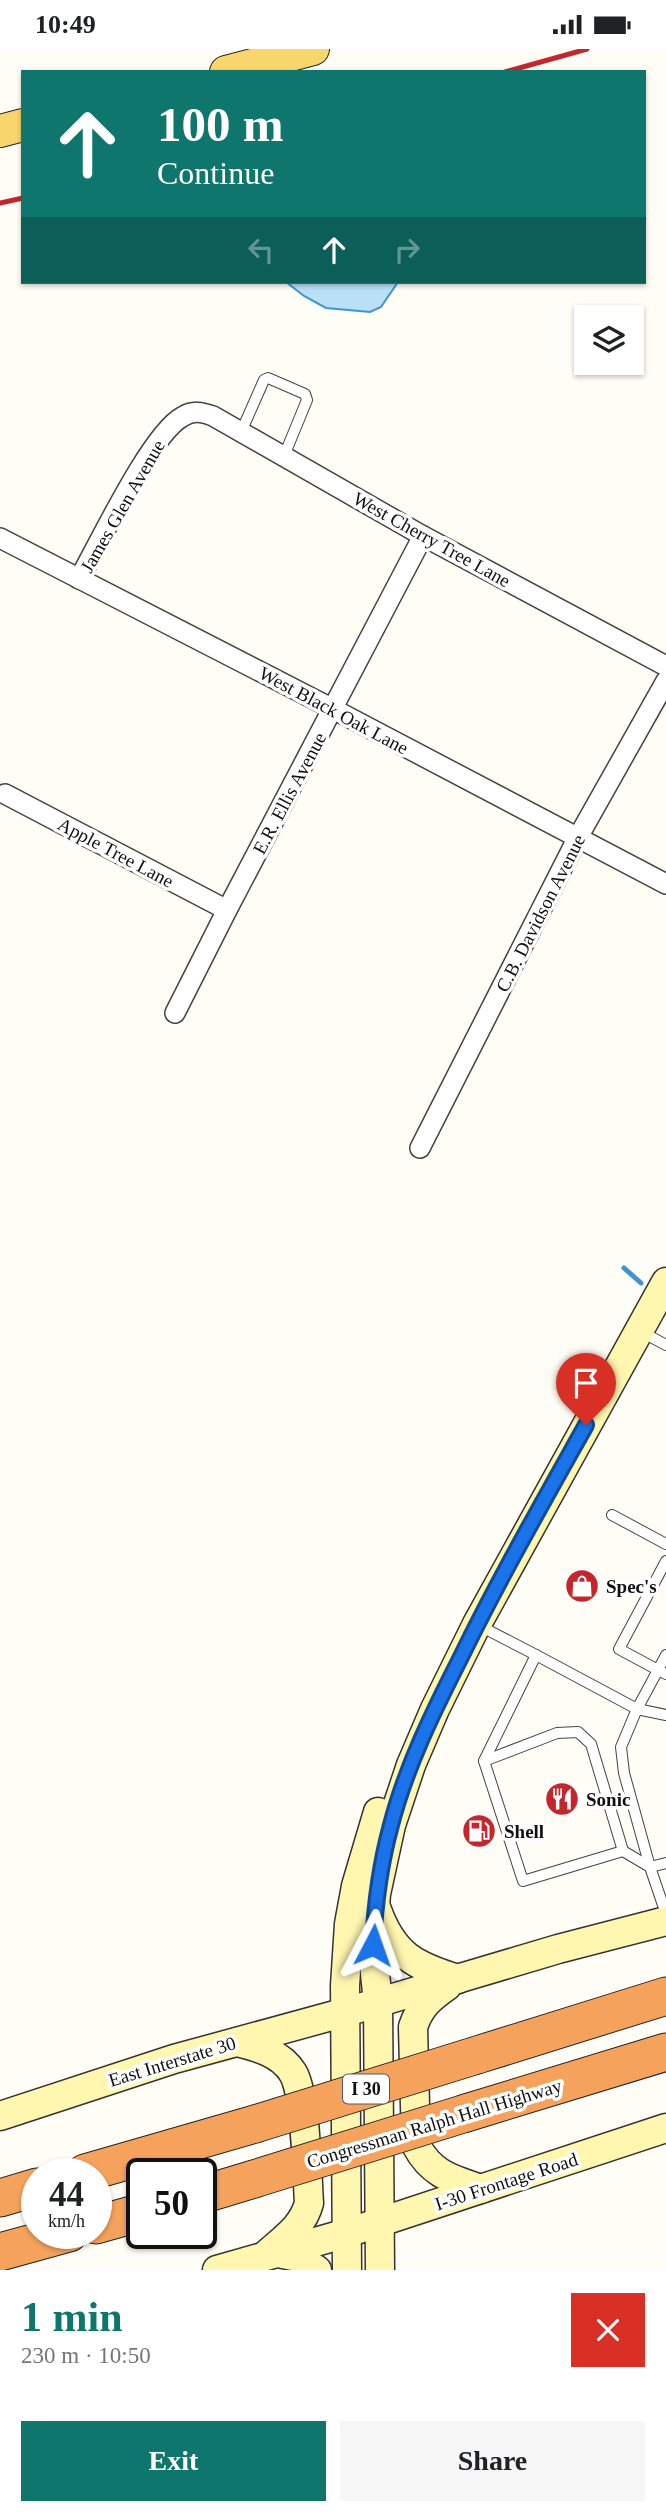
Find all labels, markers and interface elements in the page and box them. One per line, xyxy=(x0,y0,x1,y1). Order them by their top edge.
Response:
text: 10:49 xyxy=(35,10,96,39)
text: 100 m xyxy=(157,97,284,152)
icon: ahead xyxy=(42,98,133,189)
text: Continue xyxy=(157,155,274,191)
icon: left xyxy=(242,231,280,269)
icon: ahead xyxy=(315,231,353,269)
icon: right xyxy=(388,231,426,269)
map controls xyxy=(574,305,644,375)
button: layers xyxy=(574,305,644,375)
street label: James Glen Avenue xyxy=(76,436,169,576)
street label: West Cherry Tree Lane xyxy=(350,488,514,591)
street label: West Black Oak Lane xyxy=(256,662,412,759)
street label: E.R. Ellis Avenue xyxy=(249,729,330,858)
street label: Apple Tree Lane xyxy=(54,813,177,892)
street label: C.B. Davidson Avenue xyxy=(492,831,589,995)
pin xyxy=(556,1353,616,1425)
icon: arrive xyxy=(567,1364,605,1402)
shop icon: Spec's xyxy=(563,1567,601,1605)
place label: Spec's xyxy=(606,1576,657,1597)
restaurant icon: Sonic xyxy=(543,1780,581,1818)
place label: Sonic xyxy=(586,1789,630,1810)
fuel station icon: Shell xyxy=(460,1812,498,1850)
place label: Shell xyxy=(504,1821,544,1842)
position arrow xyxy=(336,1908,410,1982)
street label: East Interstate 30 xyxy=(106,2032,238,2091)
street label: Congressman Ralph Hall Highway xyxy=(304,2074,565,2172)
road number: I 30 xyxy=(343,2075,389,2103)
street label: I-30 Frontage Road xyxy=(432,2148,581,2214)
speed limit sign: 50 xyxy=(126,2158,217,2249)
text: 44 xyxy=(49,2175,84,2214)
text: km/h xyxy=(48,2211,85,2231)
button: close xyxy=(571,2293,645,2367)
text: 1 min xyxy=(21,2294,123,2340)
text: 230 m · 10:50 xyxy=(21,2343,151,2368)
button: Exit xyxy=(21,2421,326,2501)
button: Share xyxy=(340,2421,645,2501)

